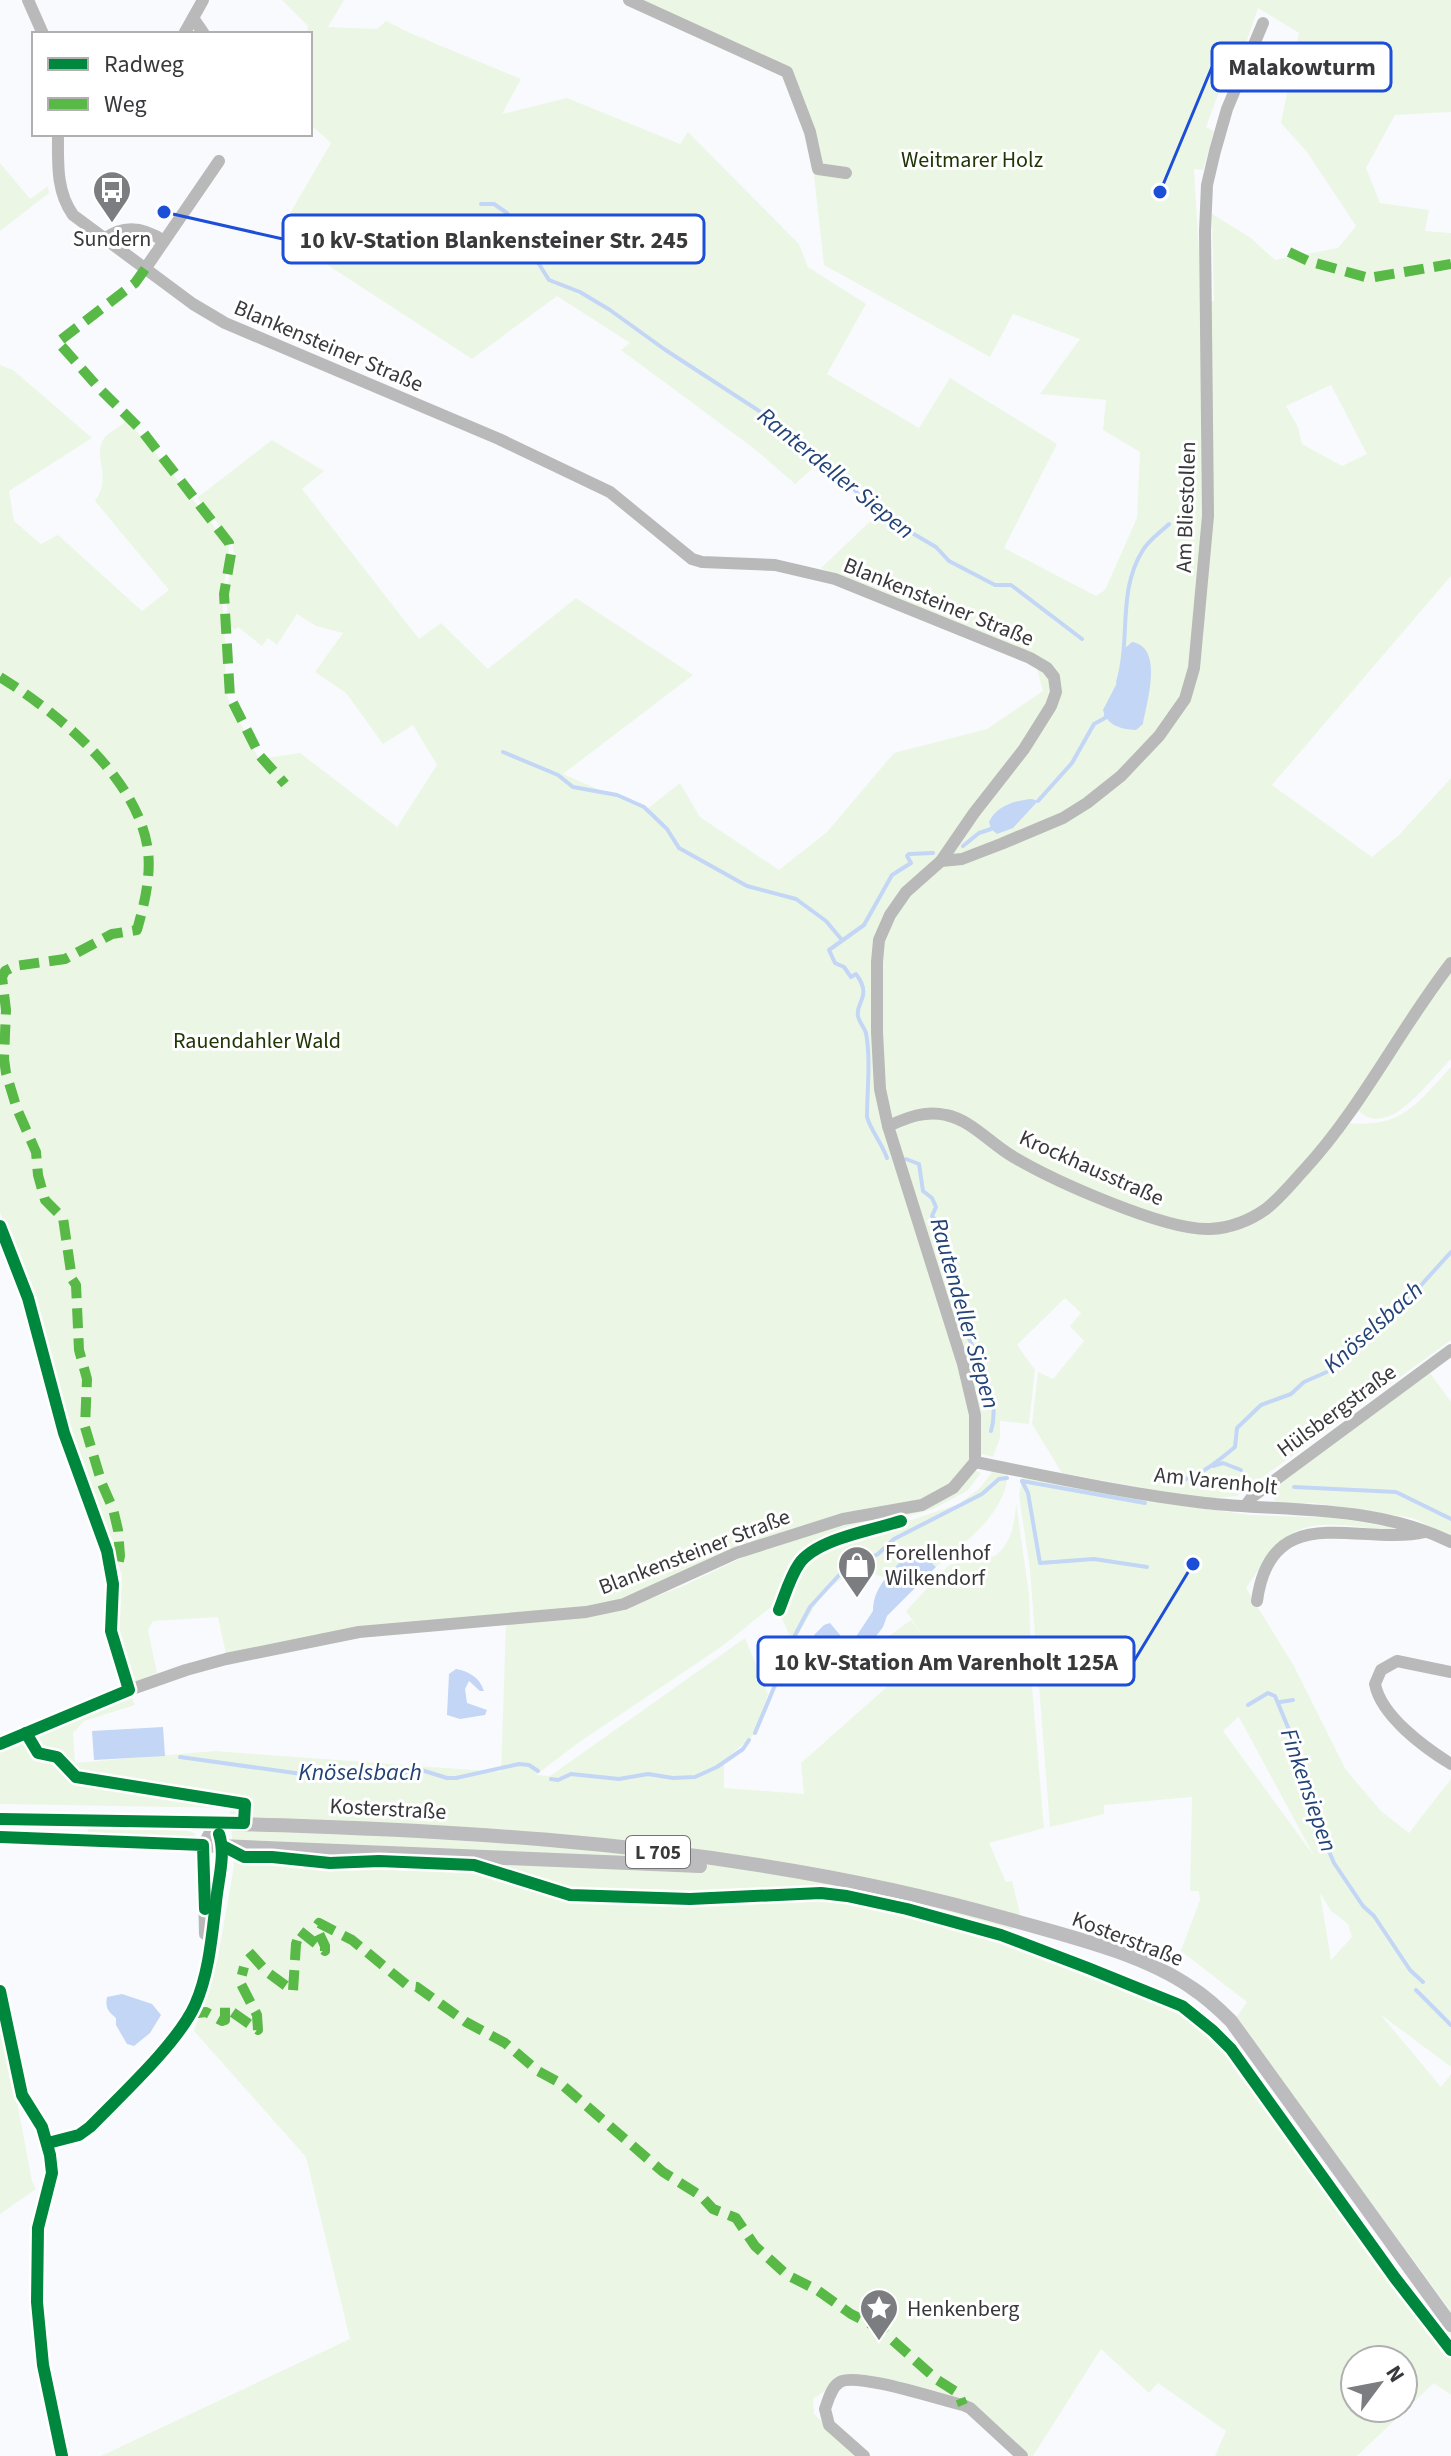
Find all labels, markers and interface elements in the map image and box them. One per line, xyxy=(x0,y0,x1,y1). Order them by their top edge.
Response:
legend xyxy=(32,32,312,136)
callout: Malakowturm xyxy=(1212,43,1391,91)
text: Radweg xyxy=(104,47,184,82)
text: Malakowturm xyxy=(1228,50,1376,85)
text: Weg xyxy=(104,87,147,122)
park label: Weitmarer Holz xyxy=(901,144,1043,176)
bus stop icon: Sundern xyxy=(91,169,133,224)
callout: 10 kV-Station Blankensteiner Str. 245 xyxy=(283,215,704,263)
place label: Sundern xyxy=(73,223,151,255)
text: 10 kV-Station Blankensteiner Str. 245 xyxy=(300,223,688,258)
street label: Blankensteiner Straße xyxy=(229,292,428,400)
water label: Ranterdeller Siepen xyxy=(750,399,922,548)
street label: Am Bliestollen xyxy=(1168,441,1204,573)
street label: Blankensteiner Straße xyxy=(839,549,1039,655)
park label: Rauendahler Wald xyxy=(173,1025,341,1057)
street label: Krockhausstraße xyxy=(1014,1122,1169,1214)
water label: Rautendeller Siepen xyxy=(921,1214,1009,1413)
water label: Knöselsbach xyxy=(1316,1273,1431,1382)
street label: Hülsbergstraße xyxy=(1270,1356,1403,1465)
street label: Am Varenholt xyxy=(1153,1459,1280,1503)
street label: Blankensteiner Straße xyxy=(594,1501,795,1603)
place label: Forellenhof Wilkendorf xyxy=(885,1537,992,1594)
shop icon: Forellenhof Wilkendorf xyxy=(836,1544,878,1599)
callout: 10 kV-Station Am Varenholt 125A xyxy=(758,1637,1134,1685)
text: 10 kV-Station Am Varenholt 125A xyxy=(774,1645,1118,1680)
water label: Finkensiepen xyxy=(1271,1724,1346,1857)
water label: Knöselsbach xyxy=(298,1755,422,1790)
street label: Kosterstraße xyxy=(329,1790,447,1828)
road number: L 705 xyxy=(626,1836,690,1868)
street label: Kosterstraße xyxy=(1067,1903,1188,1975)
place icon: Henkenberg xyxy=(858,2287,900,2342)
place label: Henkenberg xyxy=(907,2293,1019,2325)
north arrow xyxy=(1339,2344,1419,2424)
text: N xyxy=(1378,2359,1413,2389)

